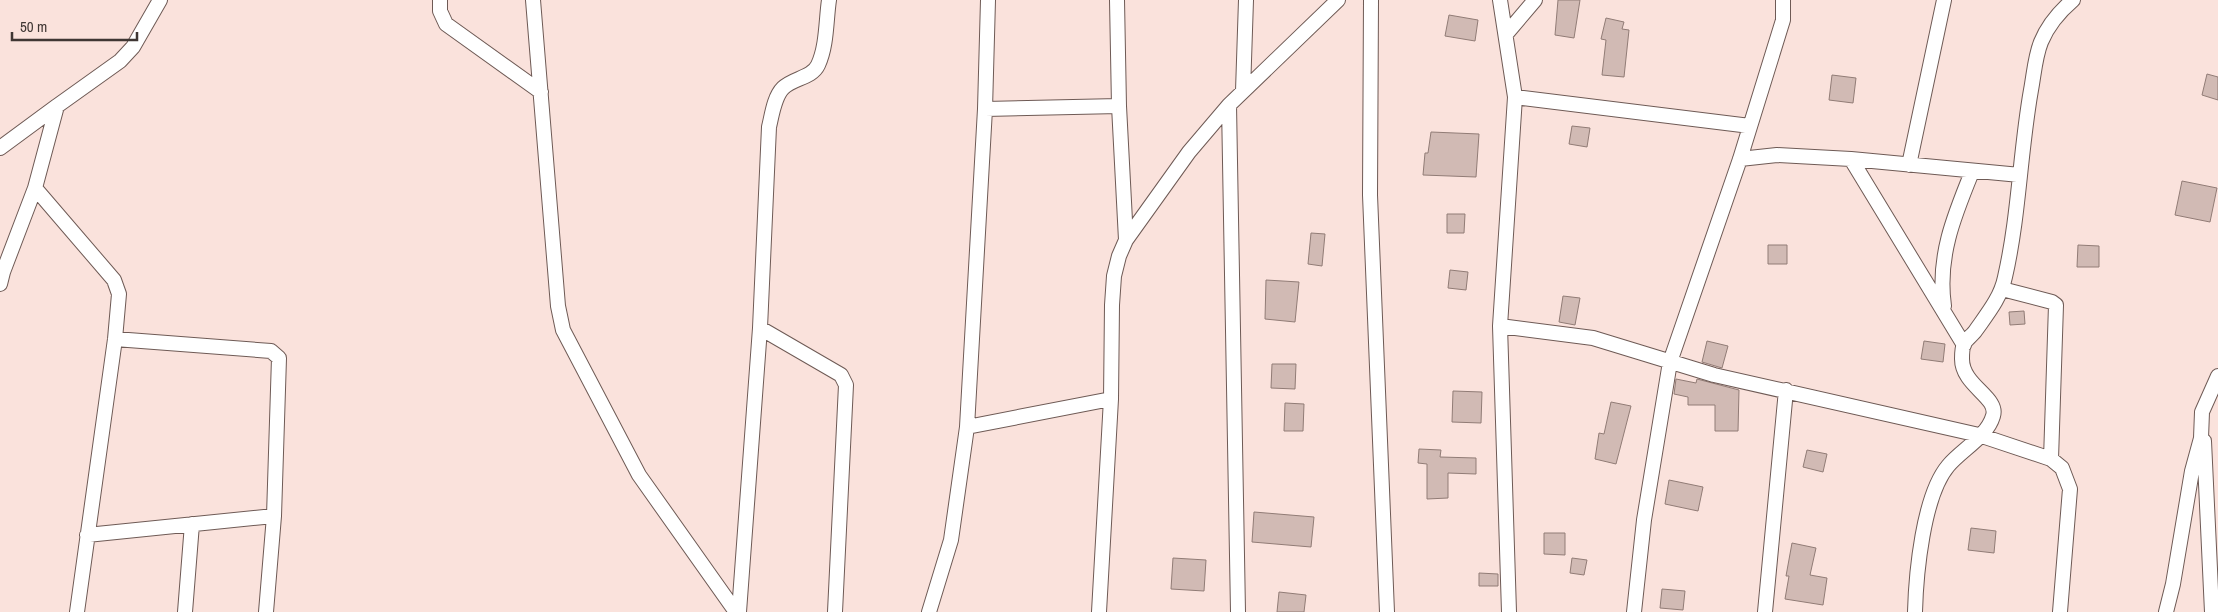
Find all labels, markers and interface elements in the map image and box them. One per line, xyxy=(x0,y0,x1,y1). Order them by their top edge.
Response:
scale bar xyxy=(12,10,138,42)
text: 50 m xyxy=(20,16,47,37)

